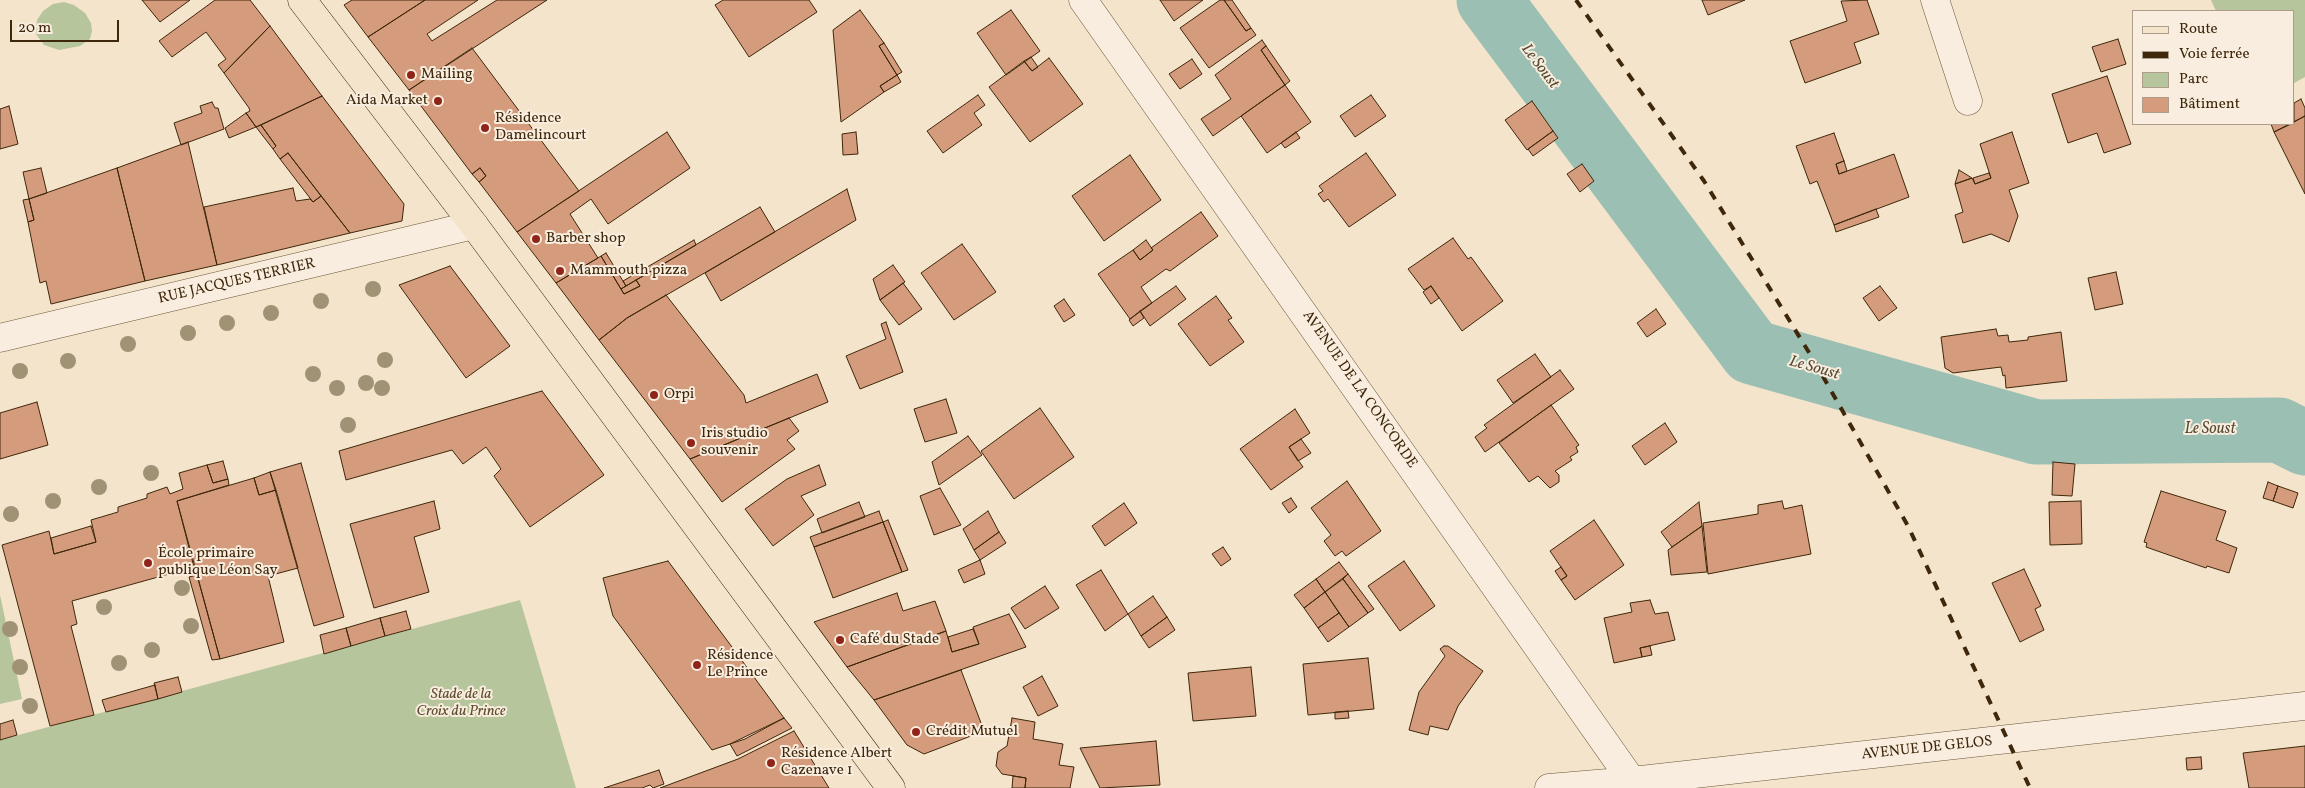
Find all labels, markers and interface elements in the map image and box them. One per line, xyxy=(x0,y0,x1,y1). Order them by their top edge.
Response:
scale bar xyxy=(12,10,121,42)
legend xyxy=(2132,10,2295,125)
text: 20 m xyxy=(18,18,51,39)
text: Route xyxy=(2179,19,2218,40)
water label: Le Soust xyxy=(1516,41,1562,93)
text: Voie ferrée xyxy=(2179,44,2250,65)
place label: Mailing xyxy=(421,66,473,84)
marker: Mailing xyxy=(405,69,417,81)
text: Parc xyxy=(2179,69,2208,90)
place label: Aida Market xyxy=(346,92,428,110)
text: Bâtiment xyxy=(2179,94,2240,115)
marker: Aida Market xyxy=(432,95,444,107)
place label: Résidence Damelincourt xyxy=(495,110,586,145)
marker: Résidence Damelincourt xyxy=(479,122,491,134)
place label: Barber shop xyxy=(546,230,626,248)
marker: Barber shop xyxy=(530,233,542,245)
street label: RUE JACQUES TERRIER xyxy=(157,255,317,309)
place label: Mammouth pizza xyxy=(570,262,687,280)
marker: Mammouth pizza xyxy=(554,265,566,277)
street label: AVENUE DE LA CONCORDE xyxy=(1298,308,1420,472)
water label: Le Soust xyxy=(1787,353,1841,385)
place label: Orpi xyxy=(664,386,694,404)
marker: Orpi xyxy=(648,389,660,401)
water label: Le Soust xyxy=(2184,420,2236,440)
place label: Iris studio souvenir xyxy=(701,425,768,460)
marker: Iris studio souvenir xyxy=(685,437,697,449)
place label: École primaire publique Léon Say xyxy=(158,545,278,580)
marker: École primaire publique Léon Say xyxy=(142,557,154,569)
place label: Café du Stade xyxy=(850,631,939,649)
marker: Café du Stade xyxy=(834,634,846,646)
place label: Résidence Le Prince xyxy=(707,647,773,682)
marker: Résidence Le Prince xyxy=(691,659,703,671)
park label: Stade de la Croix du Prince xyxy=(417,686,505,721)
place label: Crédit Mutuel xyxy=(926,723,1018,741)
marker: Crédit Mutuel xyxy=(910,726,922,738)
street label: AVENUE DE GELOS xyxy=(1861,733,1993,765)
place label: Résidence Albert Cazenave 1 xyxy=(781,745,892,780)
marker: Résidence Albert Cazenave 1 xyxy=(765,757,777,769)

